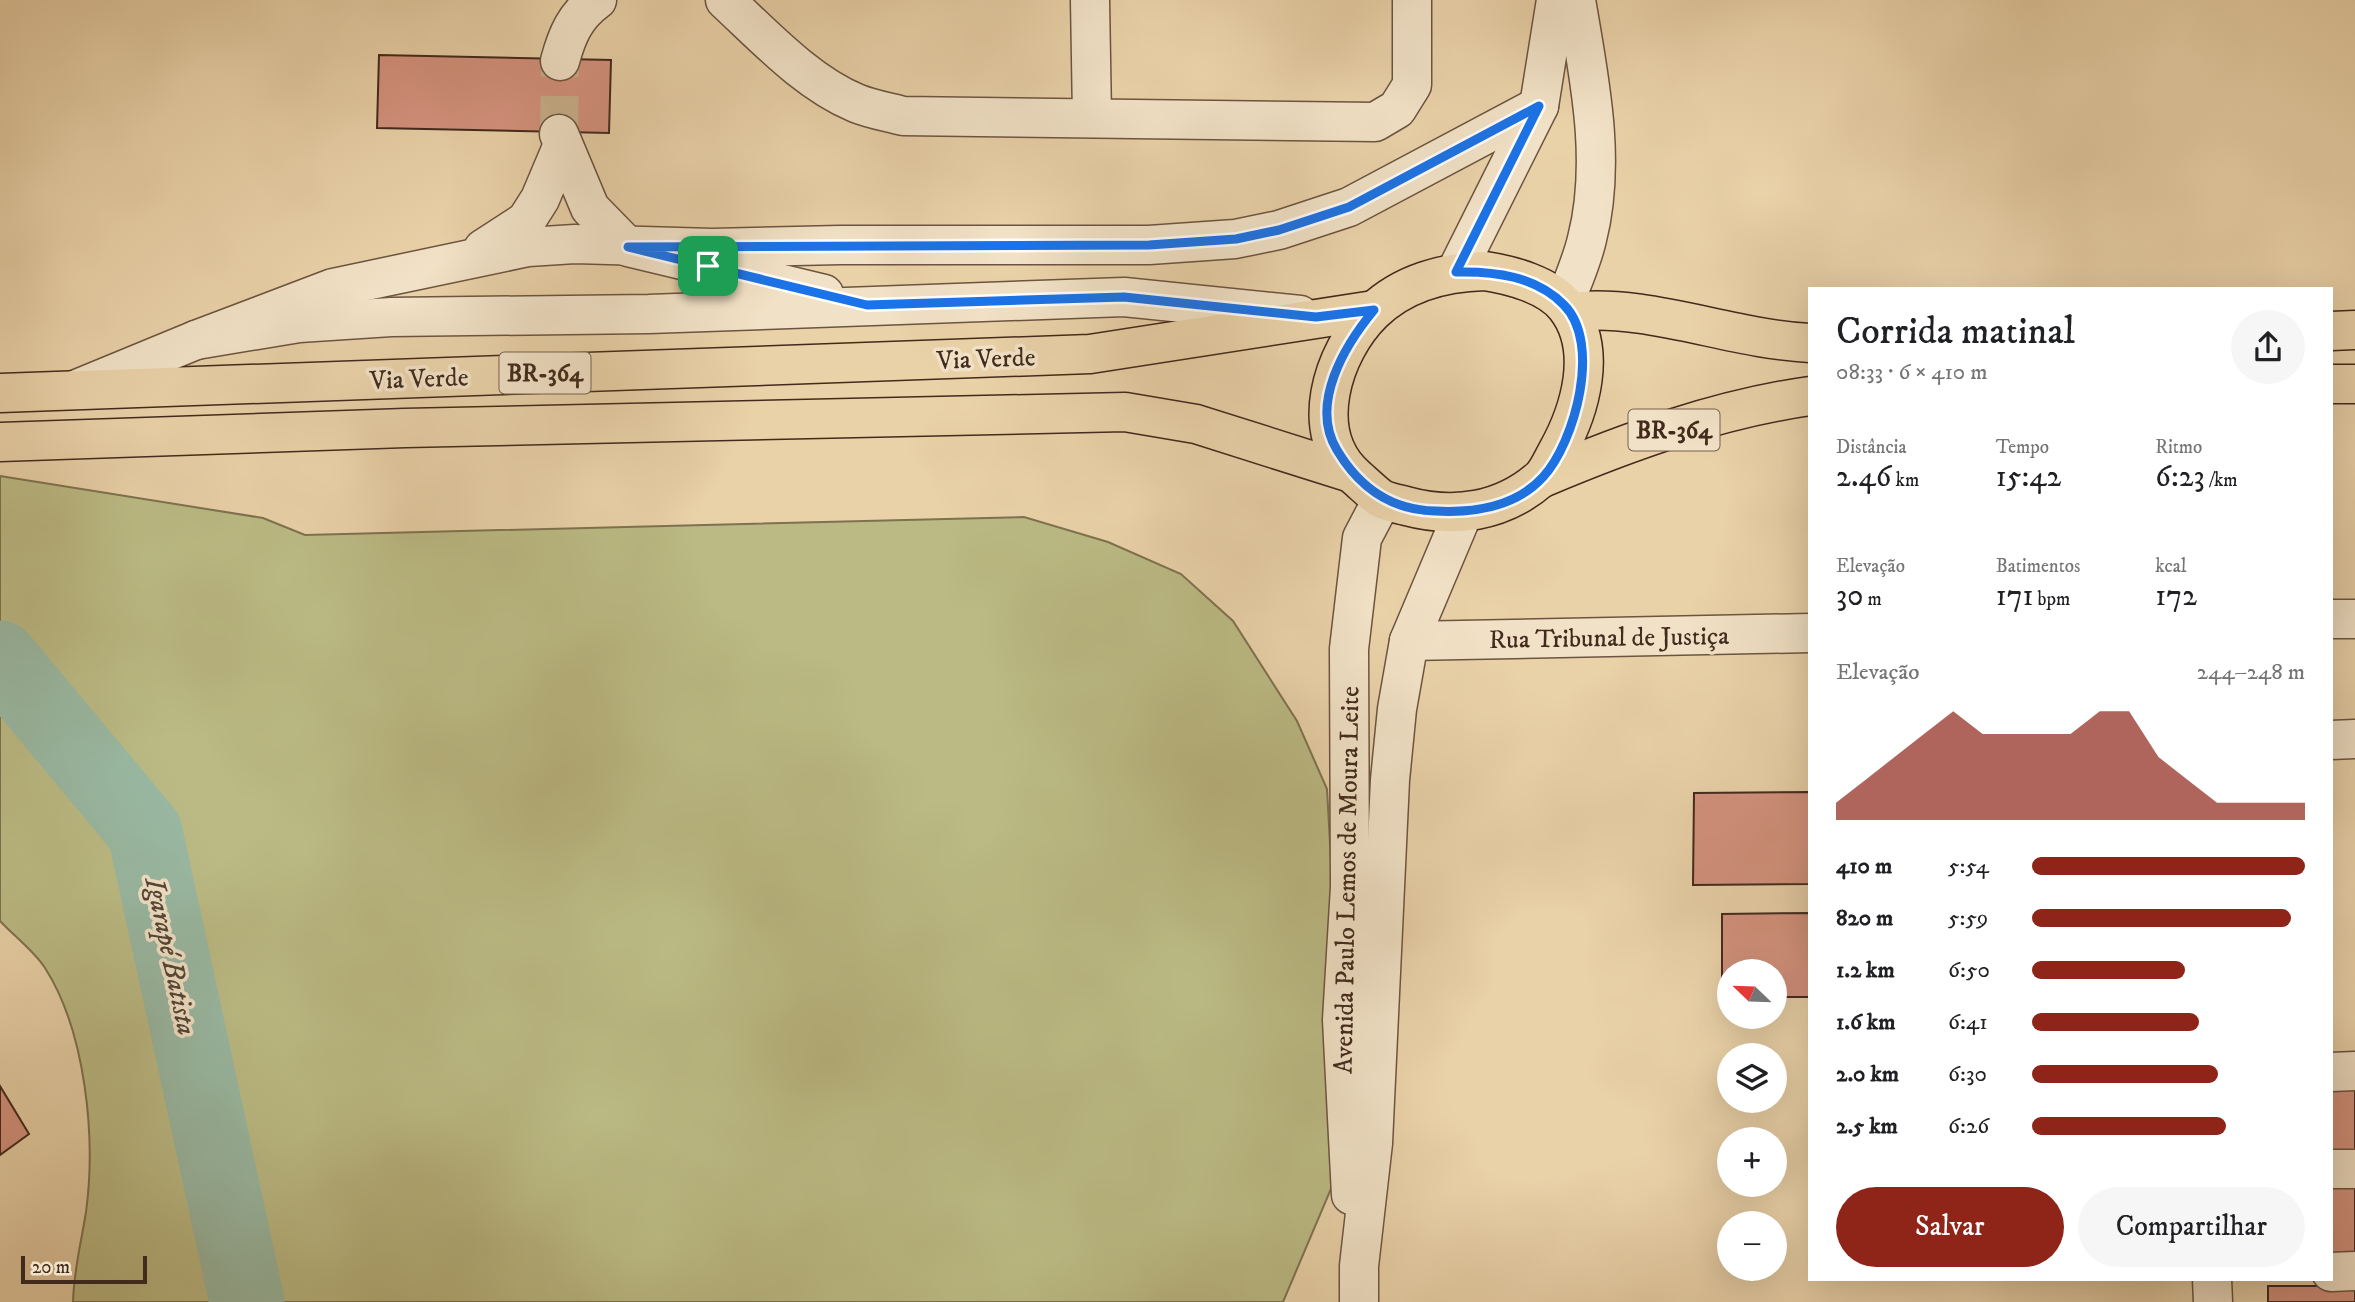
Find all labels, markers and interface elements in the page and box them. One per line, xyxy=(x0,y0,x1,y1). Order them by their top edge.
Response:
pin xyxy=(678,236,738,296)
icon: arrive xyxy=(689,247,727,285)
text: Corrida matinal xyxy=(1836,308,2075,356)
button: share xyxy=(2231,310,2305,384)
street label: Via Verde xyxy=(935,341,1036,378)
road number: BR-364 xyxy=(500,352,590,394)
text: 08:33 · 6 × 410 m xyxy=(1836,358,1987,387)
street label: Via Verde xyxy=(368,361,469,398)
road number: BR-364 xyxy=(1628,410,1720,450)
text: Distância xyxy=(1836,436,1907,459)
text: Tempo xyxy=(1996,436,2049,459)
text: Ritmo xyxy=(2155,436,2202,459)
text: 2.46 xyxy=(1836,459,1892,496)
text: 15:42 xyxy=(1996,459,2061,496)
text: 6:23 xyxy=(2155,459,2205,496)
text: km xyxy=(1892,469,1919,492)
text: /km xyxy=(2205,469,2238,492)
text: Elevação xyxy=(1836,555,1905,578)
text: Batimentos xyxy=(1996,555,2080,578)
text: kcal xyxy=(2155,555,2187,578)
text: 30 xyxy=(1836,578,1863,615)
text: 171 xyxy=(1996,578,2034,615)
text: 172 xyxy=(2155,578,2197,615)
text: m xyxy=(1863,588,1882,611)
text: bpm xyxy=(2034,588,2070,611)
street label: Rua Tribunal de Justiça xyxy=(1489,620,1729,657)
text: Elevação xyxy=(1836,658,1919,687)
text: 244–248 m xyxy=(2197,658,2305,687)
street label: Avenida Paulo Lemos de Moura Leite xyxy=(1328,686,1367,1074)
text: 410 m xyxy=(1836,852,1892,881)
text: 5:54 xyxy=(1948,852,1989,881)
water label: Igarapé Batista xyxy=(136,872,204,1038)
text: 820 m xyxy=(1836,904,1893,933)
text: 5:59 xyxy=(1948,904,1988,933)
text: 1.2 km xyxy=(1836,956,1895,985)
text: 6:50 xyxy=(1948,956,1990,985)
north arrow xyxy=(1717,959,1787,1029)
map controls xyxy=(1717,959,1787,1281)
text: 1.6 km xyxy=(1836,1008,1895,1037)
text: 6:41 xyxy=(1948,1008,1988,1037)
button: layers xyxy=(1717,1043,1787,1113)
text: 2.0 km xyxy=(1836,1060,1899,1089)
text: 6:30 xyxy=(1948,1060,1987,1089)
text: 2.5 km xyxy=(1836,1112,1898,1141)
text: 6:26 xyxy=(1948,1112,1989,1141)
button: + xyxy=(1717,1127,1787,1197)
button: Salvar xyxy=(1836,1187,2064,1267)
button: Compartilhar xyxy=(2078,1187,2305,1267)
button: − xyxy=(1717,1211,1787,1281)
scale bar xyxy=(21,1253,147,1285)
text: 20 m xyxy=(32,1256,70,1279)

